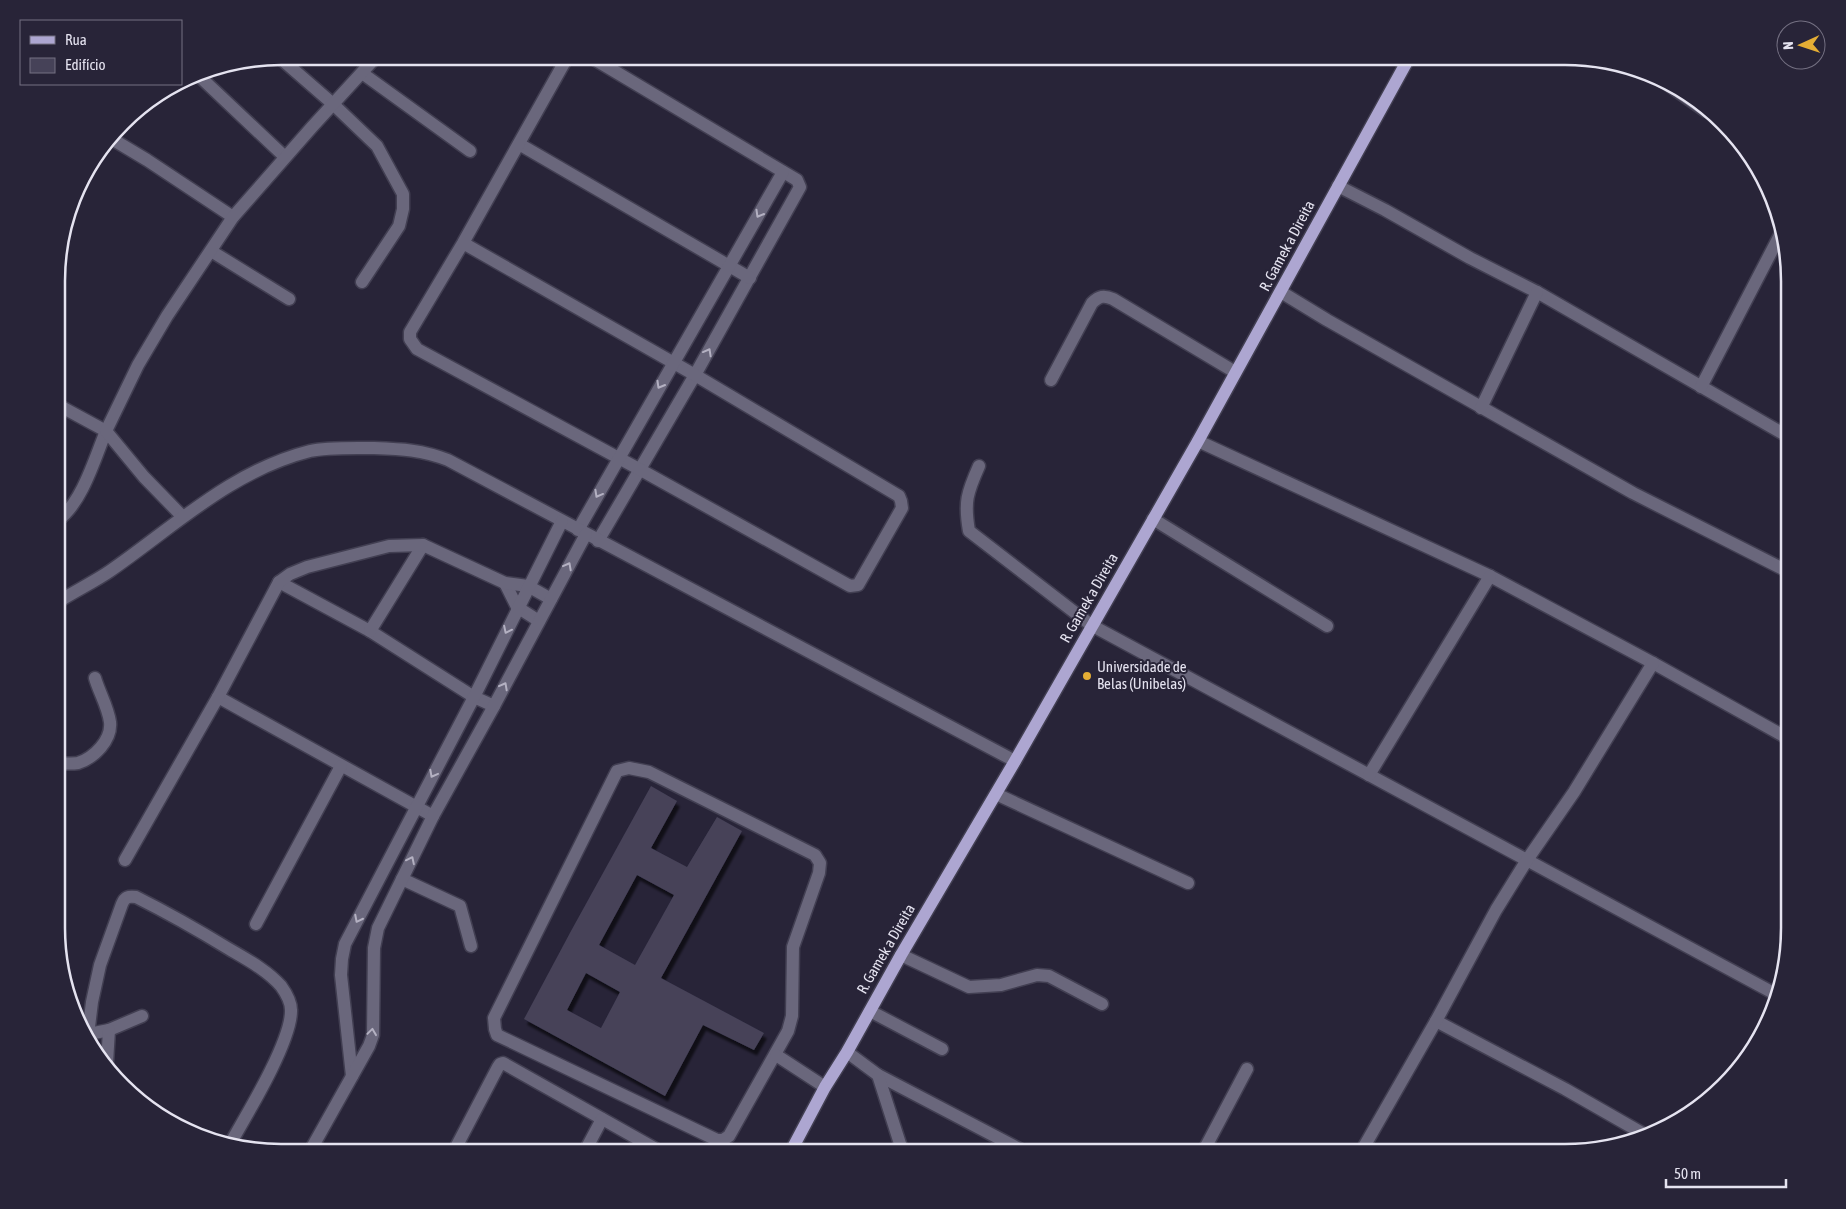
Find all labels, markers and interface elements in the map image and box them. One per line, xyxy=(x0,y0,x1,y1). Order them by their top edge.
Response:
legend xyxy=(20,20,182,85)
north arrow xyxy=(1776,20,1826,70)
text: Rua xyxy=(65,31,87,48)
text: N xyxy=(1780,41,1796,50)
text: Edifício xyxy=(65,56,106,73)
street label: R. Gamek a Direita xyxy=(1256,197,1318,294)
one-way arrow xyxy=(755,209,765,218)
one-way arrow xyxy=(702,348,712,357)
one-way arrow xyxy=(657,380,667,389)
one-way arrow xyxy=(595,489,605,498)
street label: R. Gamek a Direita xyxy=(1056,550,1121,645)
one-way arrow xyxy=(562,563,572,572)
one-way arrow xyxy=(502,625,513,634)
place label: Universidade de Belas (Unibelas) xyxy=(1097,658,1187,692)
marker: Universidade de Belas (Unibelas) xyxy=(1081,670,1093,682)
one-way arrow xyxy=(498,683,508,692)
one-way arrow xyxy=(429,769,439,778)
one-way arrow xyxy=(405,857,415,866)
street label: R. Gamek a Direita xyxy=(853,901,918,996)
one-way arrow xyxy=(354,913,364,922)
one-way arrow xyxy=(366,1028,377,1036)
scale bar xyxy=(1666,1156,1786,1188)
text: 50 m xyxy=(1674,1165,1701,1182)

